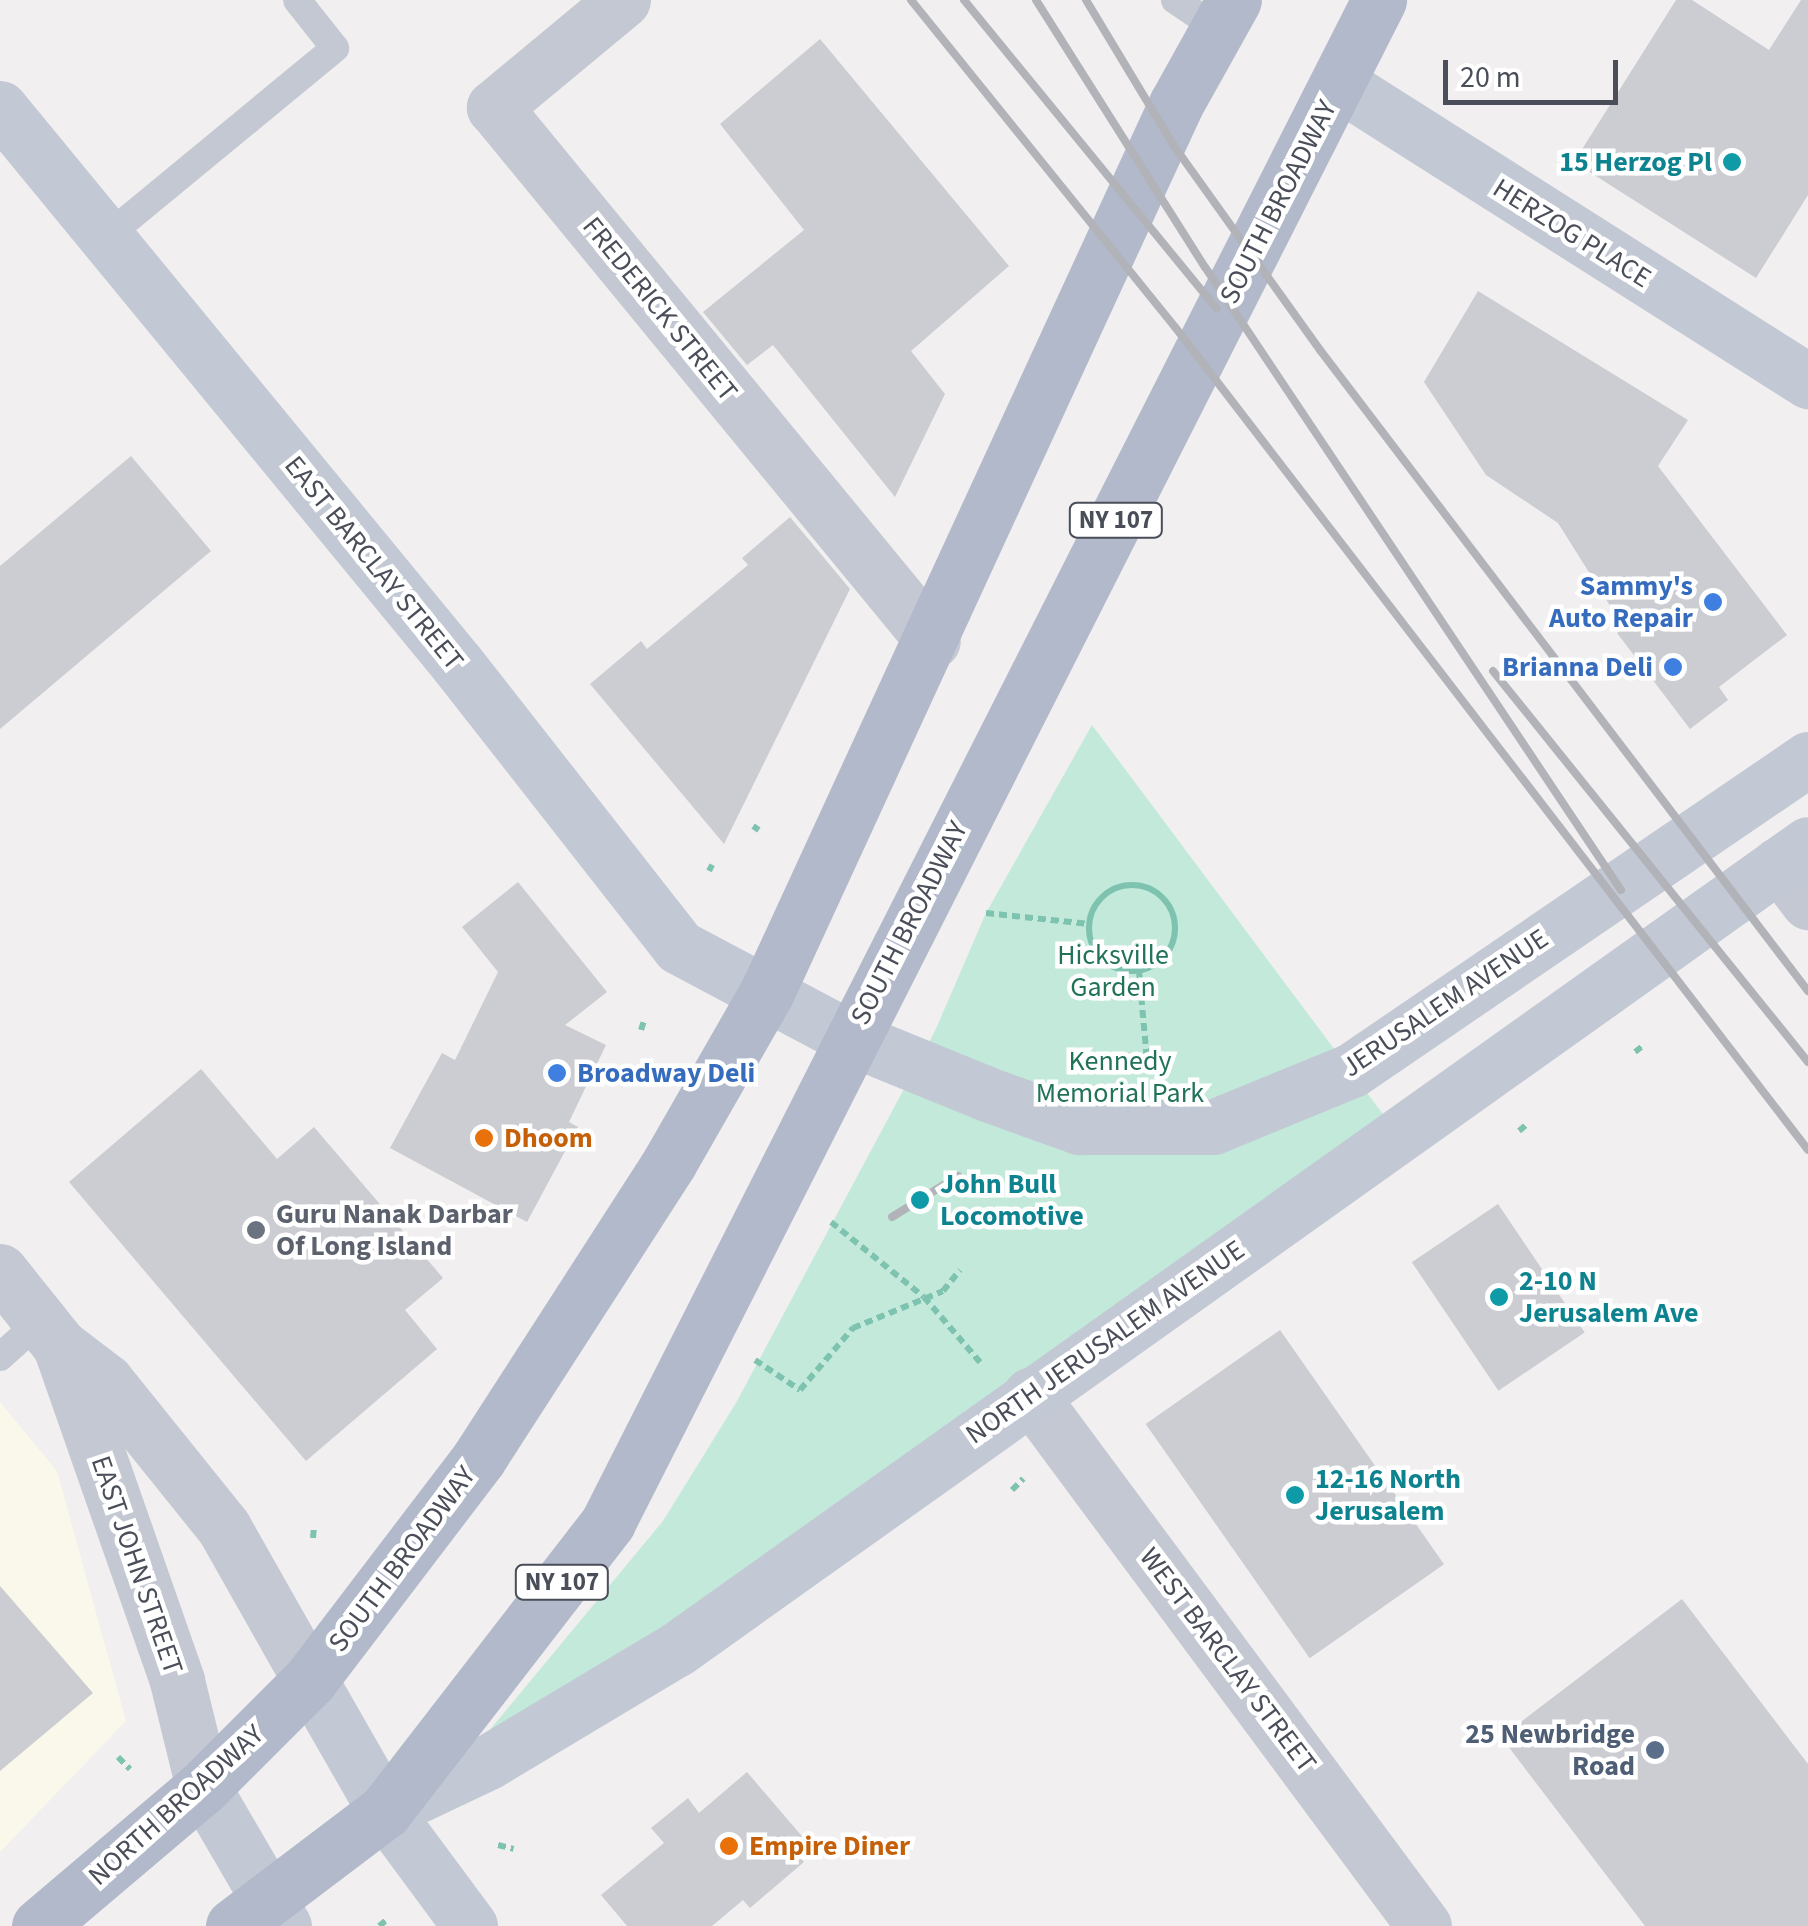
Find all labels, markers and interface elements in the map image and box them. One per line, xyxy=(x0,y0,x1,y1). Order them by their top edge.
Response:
scale bar xyxy=(1448,40,1623,102)
text: 20 m xyxy=(1460,56,1521,99)
street label: SOUTH BROADWAY xyxy=(1212,95,1344,309)
place label: 15 Herzog Pl xyxy=(1559,145,1712,179)
marker: 15 Herzog Pl xyxy=(1721,151,1743,173)
street label: HERZOG PLACE xyxy=(1487,171,1657,295)
street label: FREDERICK STREET xyxy=(575,210,745,408)
street label: EAST BARCLAY STREET xyxy=(277,449,471,677)
road number: NY 107 xyxy=(1068,500,1164,540)
place label: Sammy's Auto Repair xyxy=(1549,569,1693,635)
marker: Sammy's Auto Repair xyxy=(1702,591,1724,613)
place label: Brianna Deli xyxy=(1502,650,1653,684)
marker: Brianna Deli xyxy=(1662,656,1684,678)
street label: SOUTH BROADWAY xyxy=(843,816,975,1030)
street label: JERUSALEM AVENUE xyxy=(1336,922,1554,1084)
park label: Hicksville Garden xyxy=(1057,938,1169,1004)
park label: Kennedy Memorial Park xyxy=(1036,1044,1204,1110)
place label: Broadway Deli xyxy=(577,1056,755,1090)
marker: Broadway Deli xyxy=(546,1062,568,1084)
place label: Dhoom xyxy=(504,1121,593,1155)
marker: Dhoom xyxy=(473,1127,495,1149)
place label: John Bull Locomotive xyxy=(940,1167,1084,1233)
marker: John Bull Locomotive xyxy=(909,1189,931,1211)
place label: Guru Nanak Darbar Of Long Island xyxy=(276,1197,513,1263)
marker: Guru Nanak Darbar Of Long Island xyxy=(245,1219,267,1241)
street label: NORTH JERUSALEM AVENUE xyxy=(959,1233,1251,1451)
place label: 2-10 N Jerusalem Ave xyxy=(1519,1264,1699,1330)
marker: 2-10 N Jerusalem Ave xyxy=(1488,1286,1510,1308)
street label: EAST JOHN STREET xyxy=(84,1451,190,1679)
street label: SOUTH BROADWAY xyxy=(321,1460,483,1658)
place label: 12-16 North Jerusalem xyxy=(1315,1462,1461,1528)
marker: 12-16 North Jerusalem xyxy=(1284,1484,1306,1506)
street label: WEST BARCLAY STREET xyxy=(1133,1541,1323,1779)
road number: NY 107 xyxy=(514,1562,610,1602)
street label: NORTH BROADWAY xyxy=(81,1717,271,1893)
place label: 25 Newbridge Road xyxy=(1465,1717,1635,1783)
marker: 25 Newbridge Road xyxy=(1644,1739,1666,1761)
place label: Empire Diner xyxy=(749,1829,910,1863)
marker: Empire Diner xyxy=(718,1835,740,1857)

